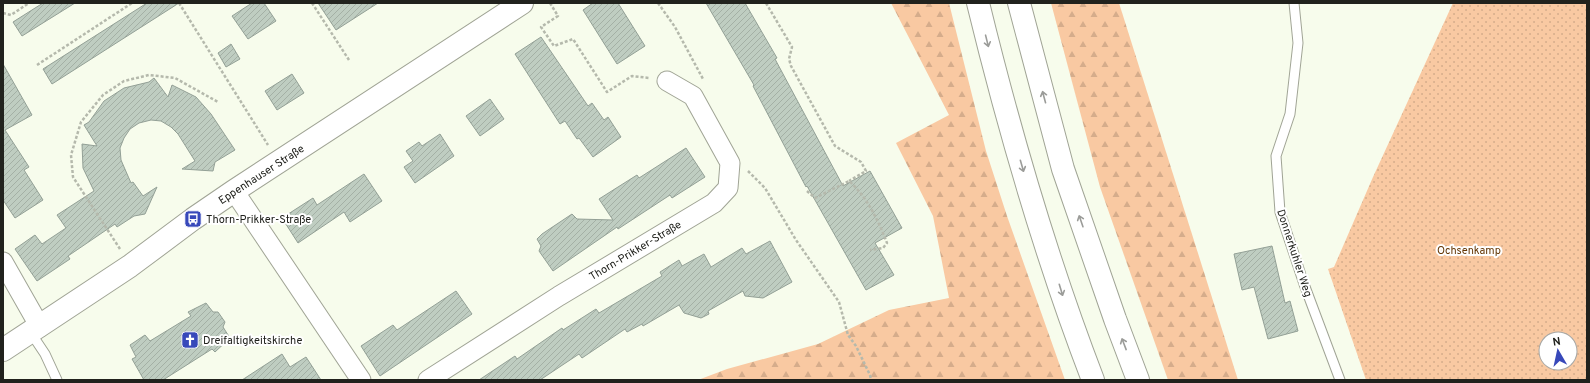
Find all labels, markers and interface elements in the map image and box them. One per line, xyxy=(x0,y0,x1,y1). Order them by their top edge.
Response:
one-way arrow xyxy=(984,34,991,47)
one-way arrow xyxy=(1040,90,1047,103)
street label: Eppenhauser Straße xyxy=(216,142,307,208)
one-way arrow xyxy=(1019,159,1026,172)
street label: Donnerkuhler Weg xyxy=(1273,208,1315,299)
bus stop icon: Thorn-Prikker-Straße xyxy=(183,209,203,229)
place label: Thorn-Prikker-Straße xyxy=(206,213,311,227)
one-way arrow xyxy=(1077,215,1085,227)
street label: Thorn-Prikker-Straße xyxy=(587,218,684,284)
park label: Ochsenkamp xyxy=(1437,244,1501,258)
one-way arrow xyxy=(1058,283,1065,296)
church icon: Dreifaltigkeitskirche xyxy=(180,330,200,350)
north arrow xyxy=(1538,331,1578,371)
place label: Dreifaltigkeitskirche xyxy=(203,334,302,348)
text: N xyxy=(1552,335,1562,350)
one-way arrow xyxy=(1120,338,1128,350)

